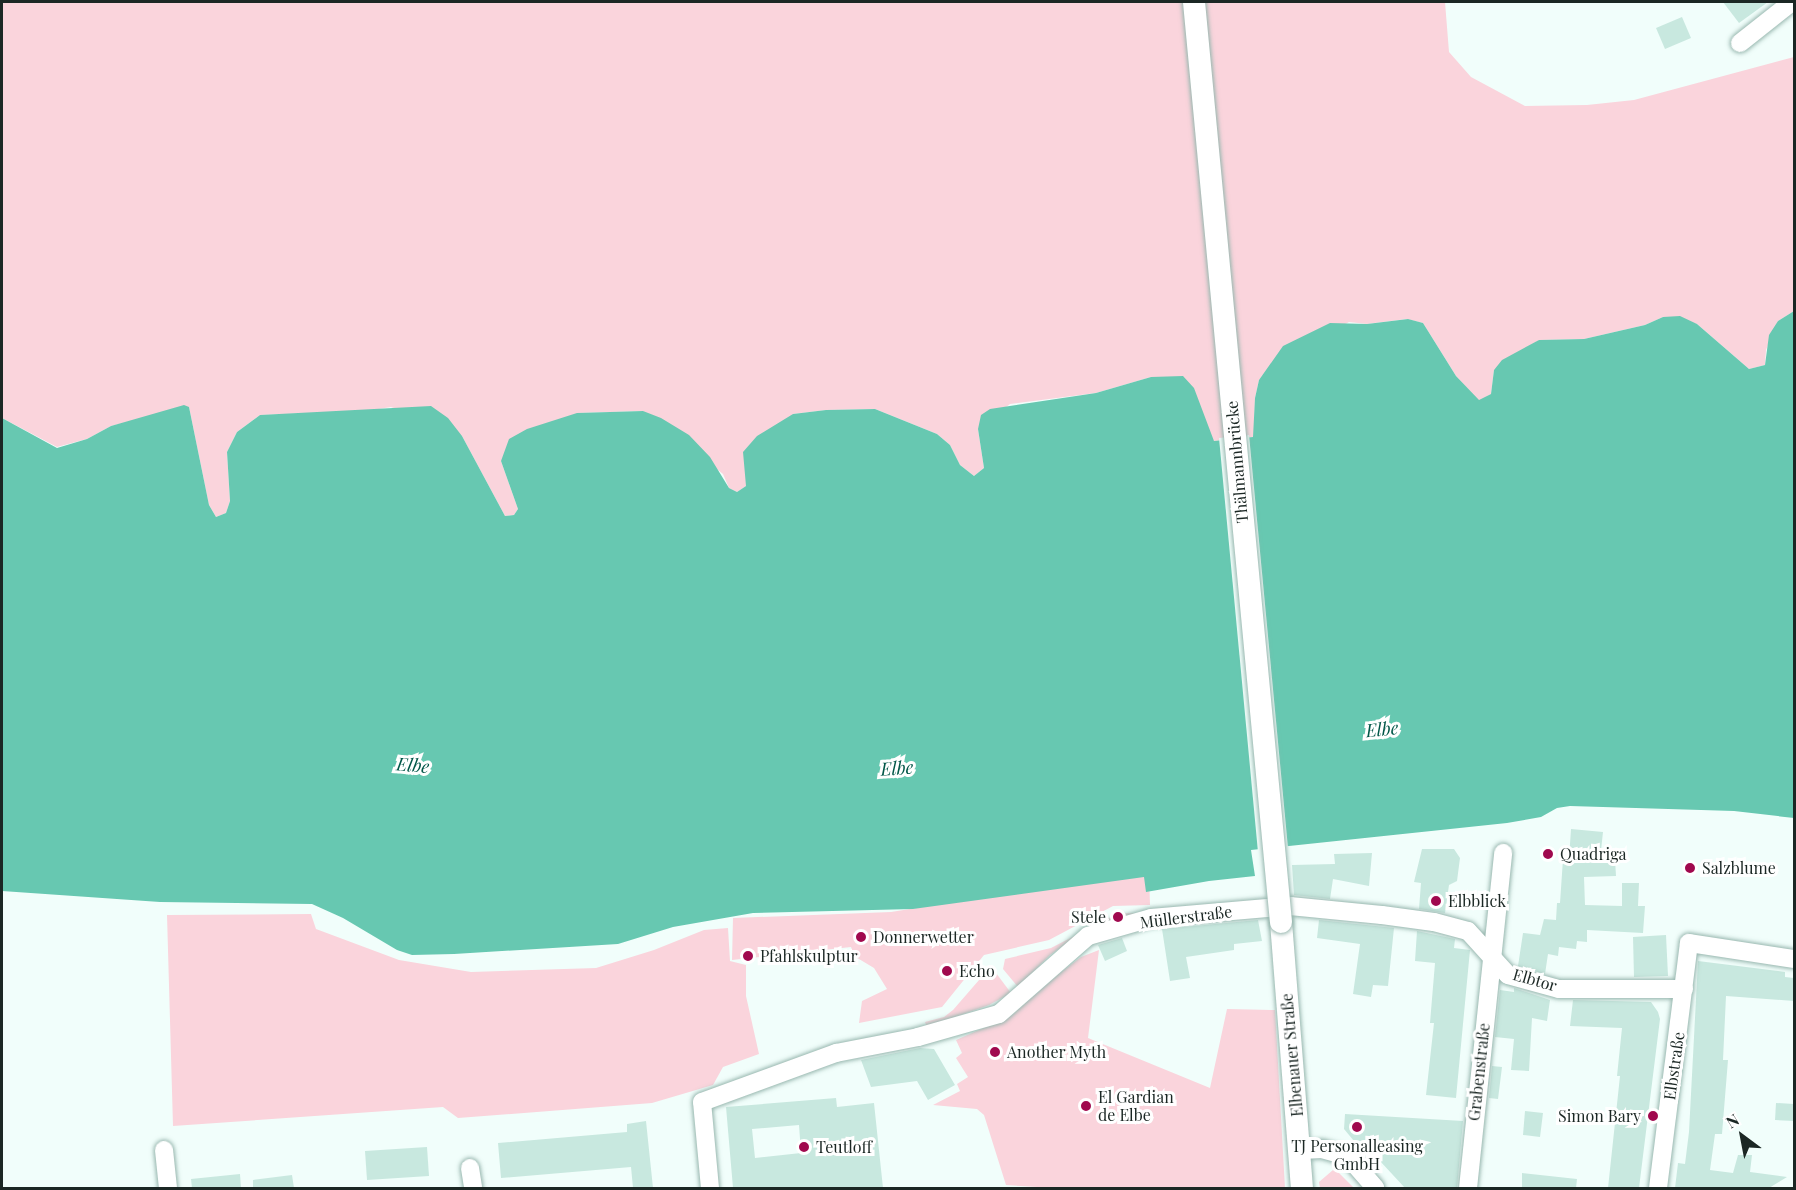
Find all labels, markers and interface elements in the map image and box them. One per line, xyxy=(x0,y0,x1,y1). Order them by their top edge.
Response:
street label: Thälmannbrücke xyxy=(1222,400,1252,524)
water label: Elbe xyxy=(1365,717,1399,741)
water label: Elbe xyxy=(396,753,430,777)
water label: Elbe xyxy=(880,756,914,780)
place label: Quadriga xyxy=(1560,844,1626,864)
marker: Quadriga xyxy=(1541,847,1555,861)
place label: Salzblume xyxy=(1702,858,1776,878)
marker: Salzblume xyxy=(1683,861,1697,875)
place label: Elbblick xyxy=(1448,891,1506,911)
marker: Elbblick xyxy=(1429,894,1443,908)
street label: Müllerstraße xyxy=(1139,902,1233,932)
place label: Stele xyxy=(1071,907,1106,927)
marker: Stele xyxy=(1111,910,1125,924)
place label: Donnerwetter xyxy=(873,927,974,947)
marker: Donnerwetter xyxy=(854,930,868,944)
place label: Pfahlskulptur xyxy=(760,946,858,966)
marker: Pfahlskulptur xyxy=(741,949,755,963)
place label: Echo xyxy=(959,961,995,981)
marker: Echo xyxy=(940,964,954,978)
street label: Elbtor xyxy=(1511,965,1559,995)
street label: Elbenauer Straße xyxy=(1277,992,1307,1118)
street label: Grabenstraße xyxy=(1464,1022,1494,1122)
street label: Elbstraße xyxy=(1660,1031,1688,1101)
place label: Another Myth xyxy=(1007,1042,1107,1062)
marker: Another Myth xyxy=(988,1045,1002,1059)
place label: El Gardian de Elbe xyxy=(1098,1087,1174,1125)
marker: El Gardian de Elbe xyxy=(1079,1099,1093,1113)
place label: Simon Bary xyxy=(1558,1106,1641,1126)
north arrow xyxy=(1712,1106,1772,1166)
text: N xyxy=(1722,1108,1743,1132)
marker: Simon Bary xyxy=(1646,1109,1660,1123)
marker: TJ Personalleasing GmbH xyxy=(1350,1120,1364,1134)
place label: TJ Personalleasing GmbH xyxy=(1291,1136,1423,1174)
place label: Teutloff xyxy=(816,1137,872,1157)
marker: Teutloff xyxy=(797,1140,811,1154)

